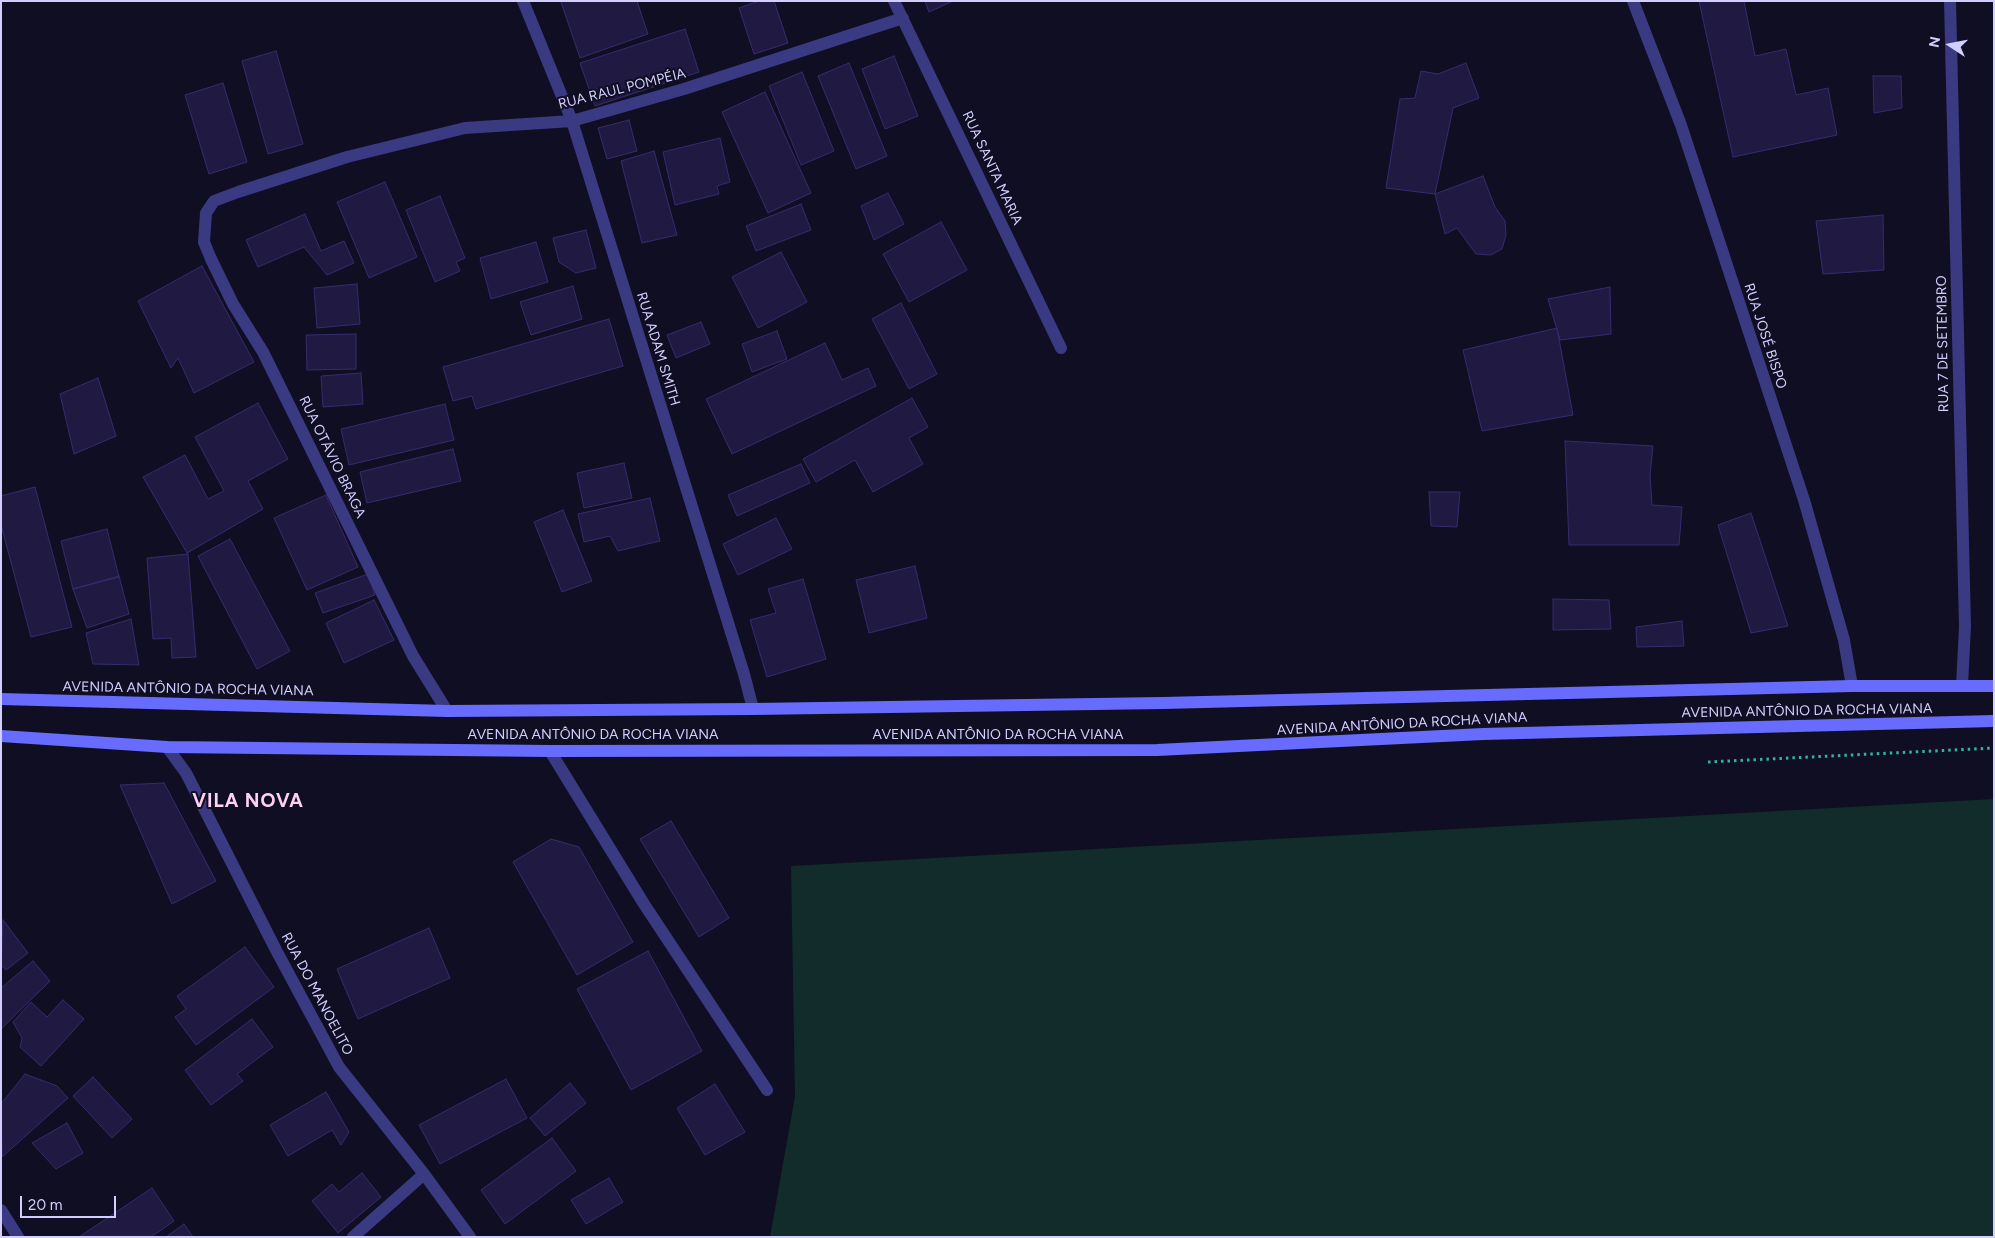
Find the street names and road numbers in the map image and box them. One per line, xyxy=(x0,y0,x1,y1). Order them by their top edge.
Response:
street label: RUA RAUL POMPÉIA xyxy=(556,65,688,113)
street label: RUA SANTA MARIA xyxy=(958,108,1026,228)
street label: RUA 7 DE SETEMBRO xyxy=(1933,275,1953,413)
street label: RUA JOSÉ BISPO xyxy=(1740,281,1790,391)
street label: RUA ADAM SMITH xyxy=(633,290,683,408)
street label: RUA OTÁVIO BRAGA xyxy=(295,393,369,521)
street label: AVENIDA ANTÔNIO DA ROCHA VIANA xyxy=(62,678,314,700)
street label: AVENIDA ANTÔNIO DA ROCHA VIANA xyxy=(1681,700,1933,722)
street label: AVENIDA ANTÔNIO DA ROCHA VIANA xyxy=(1276,709,1528,739)
street label: AVENIDA ANTÔNIO DA ROCHA VIANA xyxy=(468,727,718,743)
street label: AVENIDA ANTÔNIO DA ROCHA VIANA xyxy=(873,727,1123,743)
street label: RUA DO MANOELITO xyxy=(278,930,356,1058)

